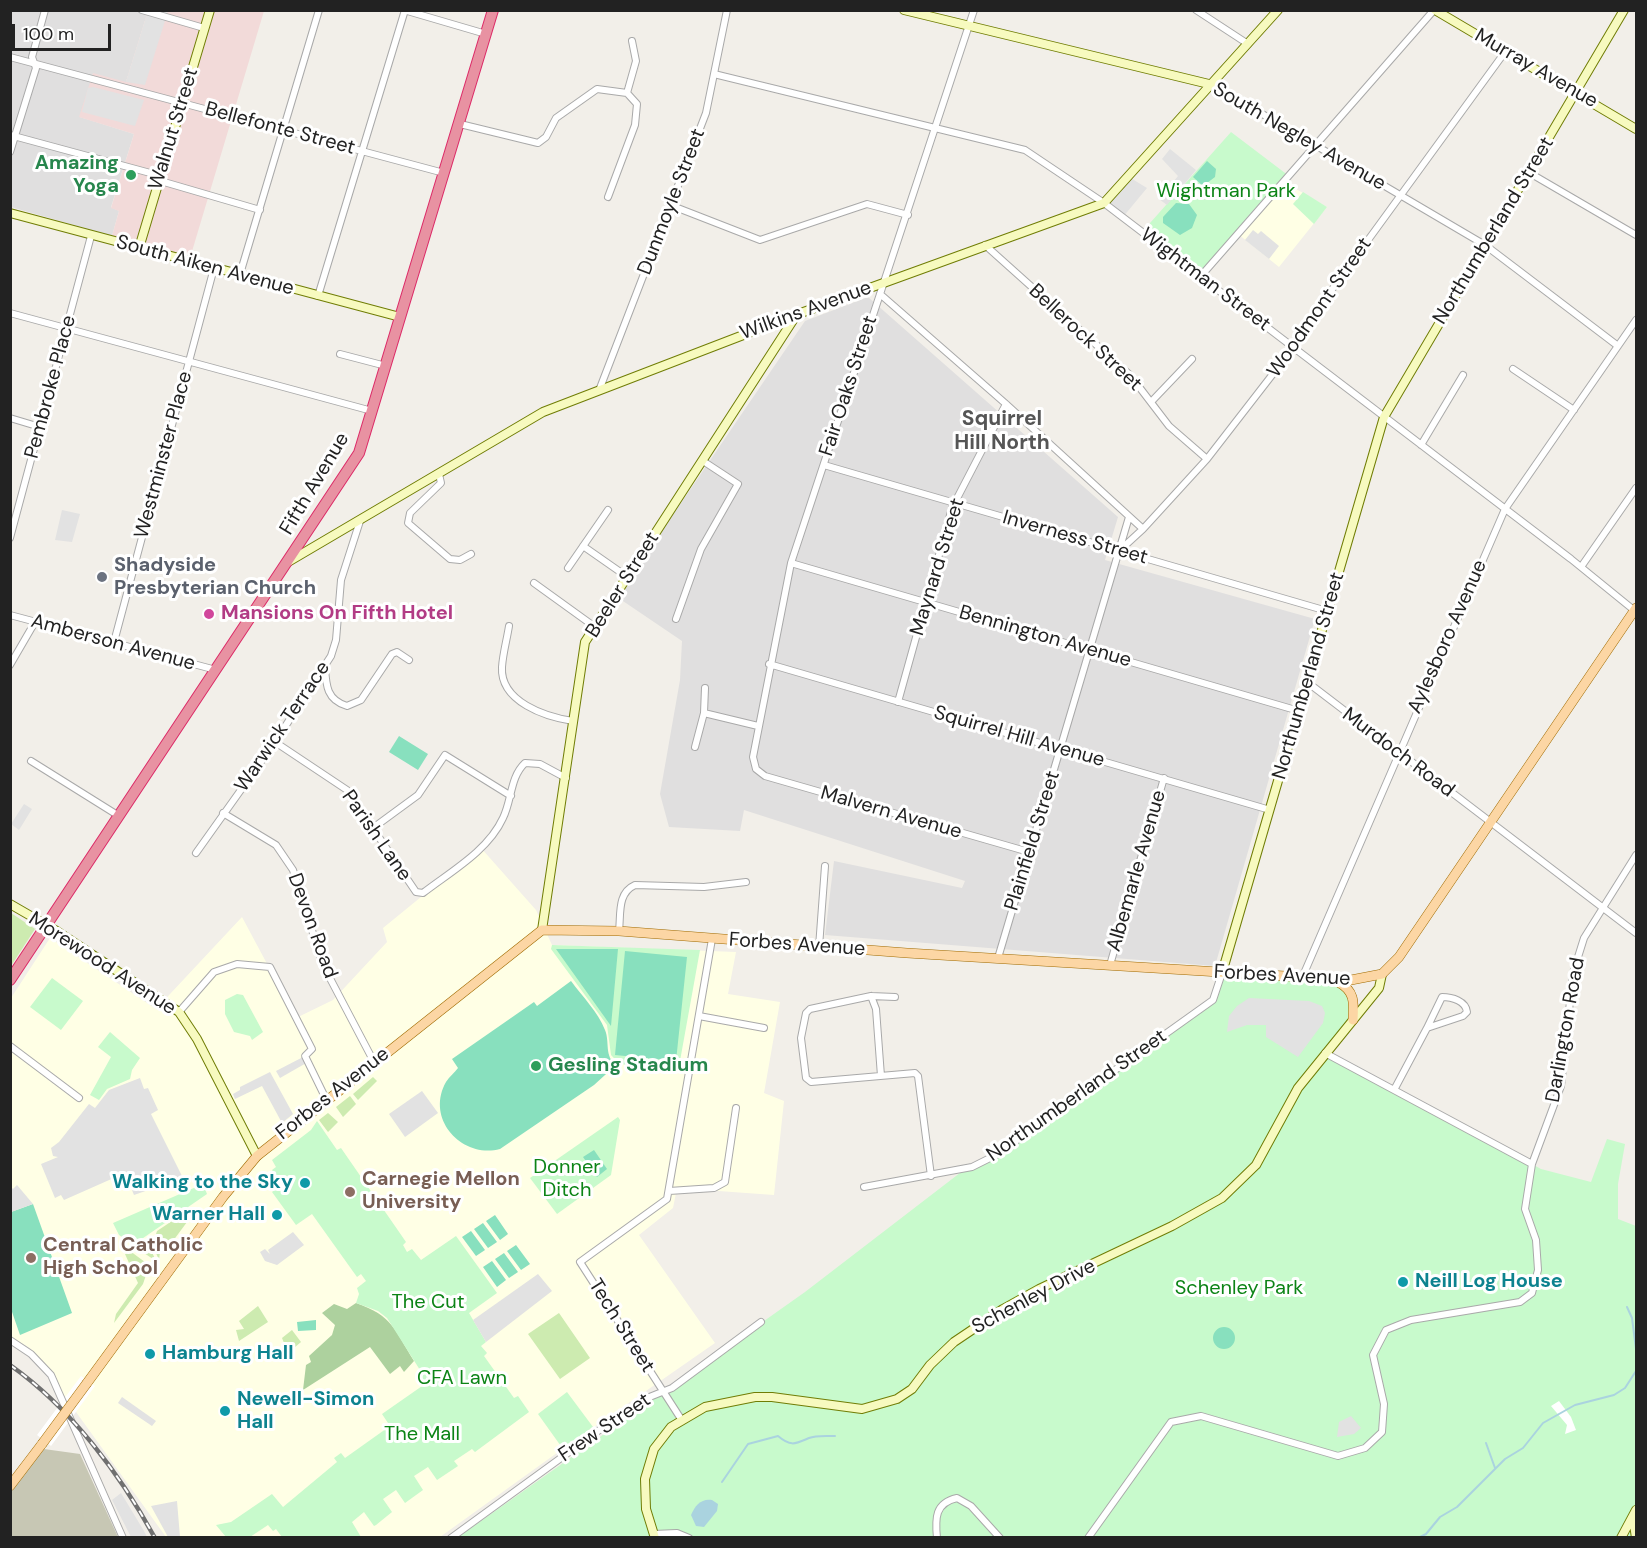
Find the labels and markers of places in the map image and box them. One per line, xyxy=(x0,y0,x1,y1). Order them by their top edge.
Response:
place label: Amazing Yoga xyxy=(35,152,119,199)
marker: Amazing Yoga xyxy=(124,168,138,182)
place label: Shadyside Presbyterian Church xyxy=(114,554,316,601)
marker: Shadyside Presbyterian Church xyxy=(95,570,109,584)
place label: Mansions On Fifth Hotel xyxy=(221,602,453,626)
marker: Mansions On Fifth Hotel xyxy=(202,607,216,621)
place label: Gesling Stadium xyxy=(548,1054,708,1078)
marker: Gesling Stadium xyxy=(529,1059,543,1073)
place label: Carnegie Mellon University xyxy=(362,1168,520,1215)
place label: Walking to the Sky xyxy=(112,1171,293,1195)
marker: Walking to the Sky xyxy=(298,1176,312,1190)
marker: Carnegie Mellon University xyxy=(343,1185,357,1199)
place label: Warner Hall xyxy=(152,1203,265,1227)
marker: Warner Hall xyxy=(270,1208,284,1222)
place label: Central Catholic High School xyxy=(43,1234,203,1281)
marker: Central Catholic High School xyxy=(24,1251,38,1265)
place label: Neill Log House xyxy=(1415,1270,1563,1294)
marker: Neill Log House xyxy=(1396,1275,1410,1289)
place label: Hamburg Hall xyxy=(162,1342,293,1366)
marker: Hamburg Hall xyxy=(143,1347,157,1361)
place label: Newell-Simon Hall xyxy=(237,1388,374,1435)
marker: Newell-Simon Hall xyxy=(218,1404,232,1418)

